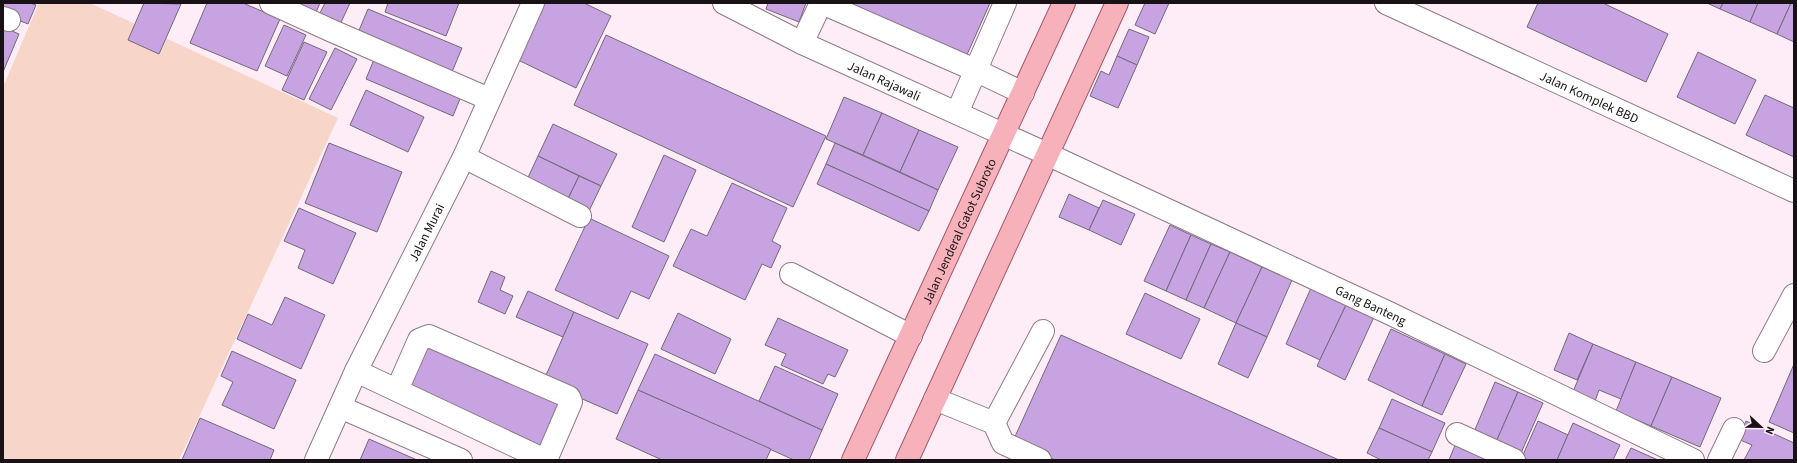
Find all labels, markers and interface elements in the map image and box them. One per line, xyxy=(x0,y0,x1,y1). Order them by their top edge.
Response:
street label: Jalan Rajawali xyxy=(844,57,923,106)
street label: Jalan Komplek BBD xyxy=(1537,67,1641,128)
street label: Jalan Jenderal Gatot Subroto xyxy=(918,156,1001,307)
street label: Jalan Murai xyxy=(405,201,449,265)
street label: Gang Banteng xyxy=(1332,281,1410,330)
north arrow xyxy=(1741,407,1781,447)
text: N xyxy=(1761,424,1778,437)

